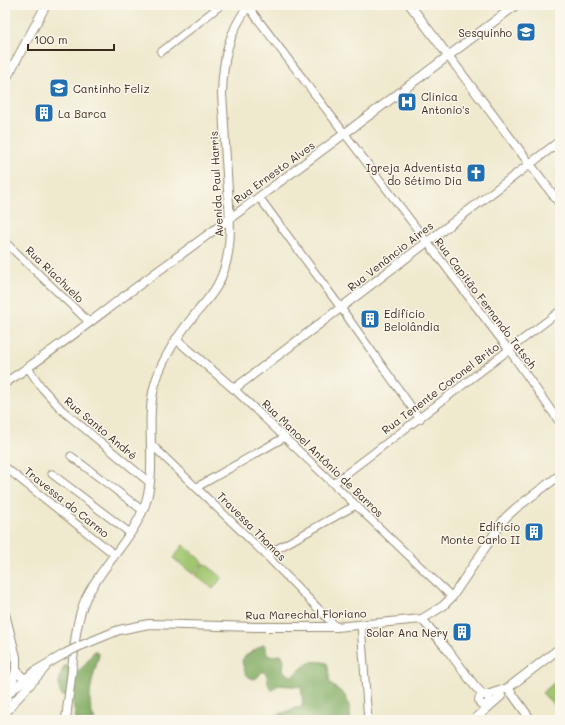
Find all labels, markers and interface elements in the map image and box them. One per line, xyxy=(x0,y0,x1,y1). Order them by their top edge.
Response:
school or university icon: Sesquinho xyxy=(515,21,537,43)
place label: Sesquinho xyxy=(458,25,512,40)
scale bar xyxy=(28,26,114,52)
text: 100 m xyxy=(34,31,68,47)
school or university icon: Cantinho Feliz xyxy=(48,77,70,99)
place label: Cantinho Feliz xyxy=(73,81,150,96)
place label: Clínica Antonio's xyxy=(421,89,470,117)
hospital icon: Clínica Antonio's xyxy=(396,91,418,113)
building icon: La Barca xyxy=(33,102,55,124)
place label: La Barca xyxy=(58,106,107,121)
street label: Avenida Paul Harris xyxy=(206,131,226,237)
street label: Rua Ernesto Alves xyxy=(230,137,318,207)
place label: Igreja Adventista do Sétimo Dia xyxy=(366,160,462,188)
church icon: Igreja Adventista do Sétimo Dia xyxy=(465,162,487,184)
street label: Rua Venâncio Aires xyxy=(344,218,436,294)
street label: Rua Capitão Fernando Tatsch xyxy=(432,234,540,372)
street label: Rua Riachuelo xyxy=(23,242,88,306)
place label: Edifício Belolândia xyxy=(384,306,440,334)
building icon: Edifício Belolândia xyxy=(359,308,381,330)
street label: Rua Tenente Coronel Brito xyxy=(378,339,502,437)
street label: Rua Santo André xyxy=(62,393,141,463)
street label: Rua Manoel Antônio de Barros xyxy=(259,396,387,520)
street label: Travessa do Carmo xyxy=(22,463,113,541)
street label: Travessa Thomas xyxy=(214,488,290,564)
place label: Edifício Monte Carlo II xyxy=(441,519,520,547)
building icon: Edifício Monte Carlo II xyxy=(523,521,545,543)
street label: Rua Marechal Floriano xyxy=(245,605,367,623)
building icon: Solar Ana Nery xyxy=(451,621,473,643)
place label: Solar Ana Nery xyxy=(366,625,448,640)

